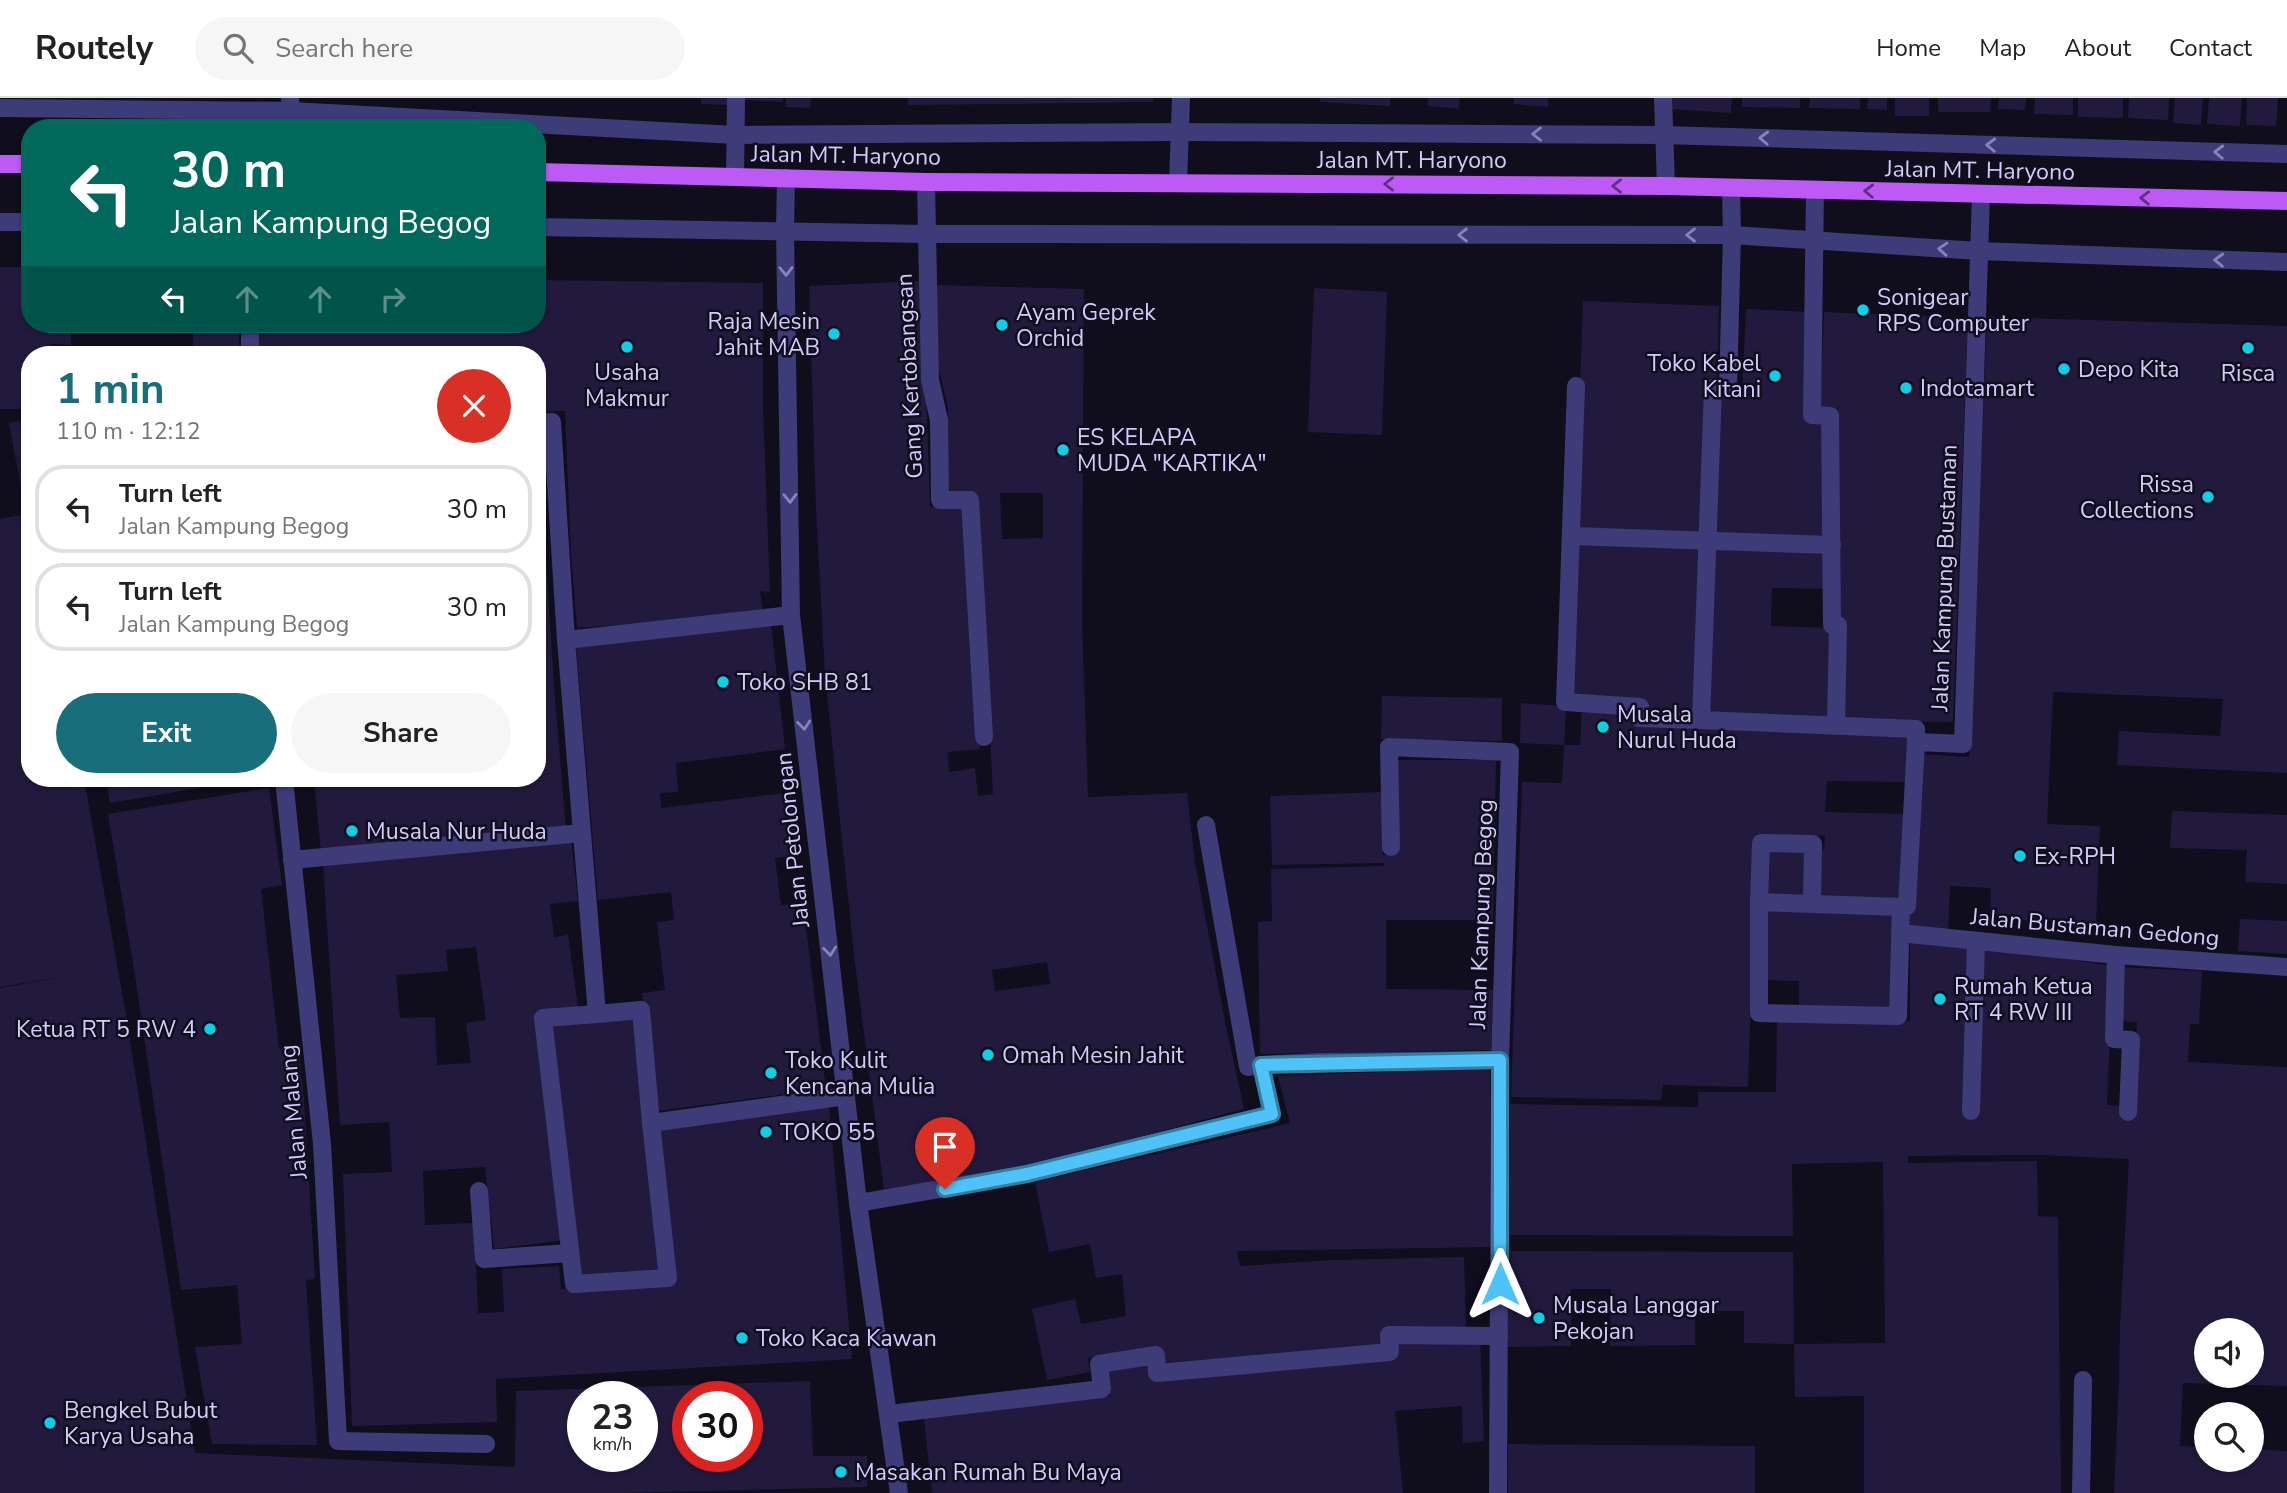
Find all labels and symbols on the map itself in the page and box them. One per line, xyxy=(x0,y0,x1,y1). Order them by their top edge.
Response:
one-way arrow xyxy=(1531,126,1541,142)
one-way arrow xyxy=(1758,130,1769,146)
one-way arrow xyxy=(1986,137,1997,152)
street label: Jalan MT. Haryono xyxy=(750,138,941,173)
one-way arrow xyxy=(2213,144,2224,159)
street label: Jalan MT. Haryono xyxy=(1316,145,1507,176)
street label: Jalan MT. Haryono xyxy=(1884,153,2075,188)
one-way arrow xyxy=(1384,177,1395,192)
one-way arrow xyxy=(1611,178,1622,194)
one-way arrow xyxy=(1863,184,1874,199)
one-way arrow xyxy=(2140,190,2150,206)
one-way arrow xyxy=(1458,227,1468,243)
one-way arrow xyxy=(1685,227,1696,243)
one-way arrow xyxy=(1937,241,1948,256)
one-way arrow xyxy=(2213,252,2224,267)
one-way arrow xyxy=(778,266,794,277)
street label: Gang Kertobangsan xyxy=(889,272,930,480)
place label: Sonigear RPS Computer xyxy=(1877,282,2030,339)
place label: Ayam Geprek Orchid xyxy=(1016,297,1156,354)
marker: Sonigear RPS Computer xyxy=(1855,302,1871,318)
place label: Raja Mesin Jahit MAB xyxy=(708,306,820,363)
marker: Ayam Geprek Orchid xyxy=(994,317,1010,333)
marker: Raja Mesin Jahit MAB xyxy=(826,326,842,342)
marker: Usaha Makmur xyxy=(619,339,635,355)
marker: Risca xyxy=(2240,340,2256,356)
place label: Toko Kabel Kitani xyxy=(1647,348,1761,405)
place label: Depo Kita xyxy=(2078,354,2179,385)
place label: Usaha Makmur xyxy=(585,357,670,414)
place label: Risca xyxy=(2221,358,2275,389)
marker: Depo Kita xyxy=(2056,361,2072,377)
marker: Toko Kabel Kitani xyxy=(1767,368,1783,384)
place label: Indotamart xyxy=(1920,373,2035,404)
marker: Indotamart xyxy=(1898,380,1914,396)
place label: ES KELAPA MUDA "KARTIKA" xyxy=(1077,422,1267,479)
marker: ES KELAPA MUDA "KARTIKA" xyxy=(1055,442,1071,458)
street label: Jalan Kampung Bustaman xyxy=(1924,444,1965,713)
place label: Rissa Collections xyxy=(2080,469,2194,526)
marker: Rissa Collections xyxy=(2200,489,2216,505)
one-way arrow xyxy=(782,493,797,504)
place label: Toko SHB 81 xyxy=(737,667,873,698)
marker: Toko SHB 81 xyxy=(715,674,731,690)
place label: Musala Nurul Huda xyxy=(1617,699,1737,756)
marker: Musala Nurul Huda xyxy=(1595,719,1611,735)
one-way arrow xyxy=(796,720,811,731)
street label: Jalan Petolongan xyxy=(768,751,817,930)
street label: Jalan Kampung Begog xyxy=(1462,798,1501,1031)
place label: Musala Nur Huda xyxy=(366,816,547,847)
marker: Musala Nur Huda xyxy=(344,823,360,839)
place label: Ex-RPH xyxy=(2034,841,2116,872)
marker: Ex-RPH xyxy=(2012,848,2028,864)
street label: Jalan Bustaman Gedong xyxy=(1968,901,2221,954)
one-way arrow xyxy=(822,945,837,957)
place label: Rumah Ketua RT 4 RW III xyxy=(1954,971,2093,1028)
marker: Rumah Ketua RT 4 RW III xyxy=(1932,991,1948,1007)
place label: Ketua RT 5 RW 4 xyxy=(16,1014,196,1045)
marker: Ketua RT 5 RW 4 xyxy=(202,1021,218,1037)
place label: Omah Mesin Jahit xyxy=(1002,1040,1185,1071)
street label: Jalan Malang xyxy=(272,1043,315,1182)
place label: Toko Kulit Kencana Mulia xyxy=(785,1045,935,1102)
marker: Omah Mesin Jahit xyxy=(980,1047,996,1063)
marker: Toko Kulit Kencana Mulia xyxy=(763,1065,779,1081)
place label: TOKO 55 xyxy=(780,1117,875,1148)
pin xyxy=(915,1117,975,1189)
marker: TOKO 55 xyxy=(758,1124,774,1140)
position arrow xyxy=(1463,1247,1537,1321)
place label: Musala Langgar Pekojan xyxy=(1553,1290,1720,1347)
marker: Musala Langgar Pekojan xyxy=(1531,1310,1547,1326)
place label: Toko Kaca Kawan xyxy=(756,1323,937,1354)
marker: Toko Kaca Kawan xyxy=(734,1330,750,1346)
speed limit sign: 30 xyxy=(672,1381,763,1472)
place label: Bengkel Bubut Karya Usaha xyxy=(64,1395,218,1452)
marker: Bengkel Bubut Karya Usaha xyxy=(42,1415,58,1431)
place label: Masakan Rumah Bu Maya xyxy=(855,1457,1122,1488)
marker: Masakan Rumah Bu Maya xyxy=(833,1464,849,1480)

